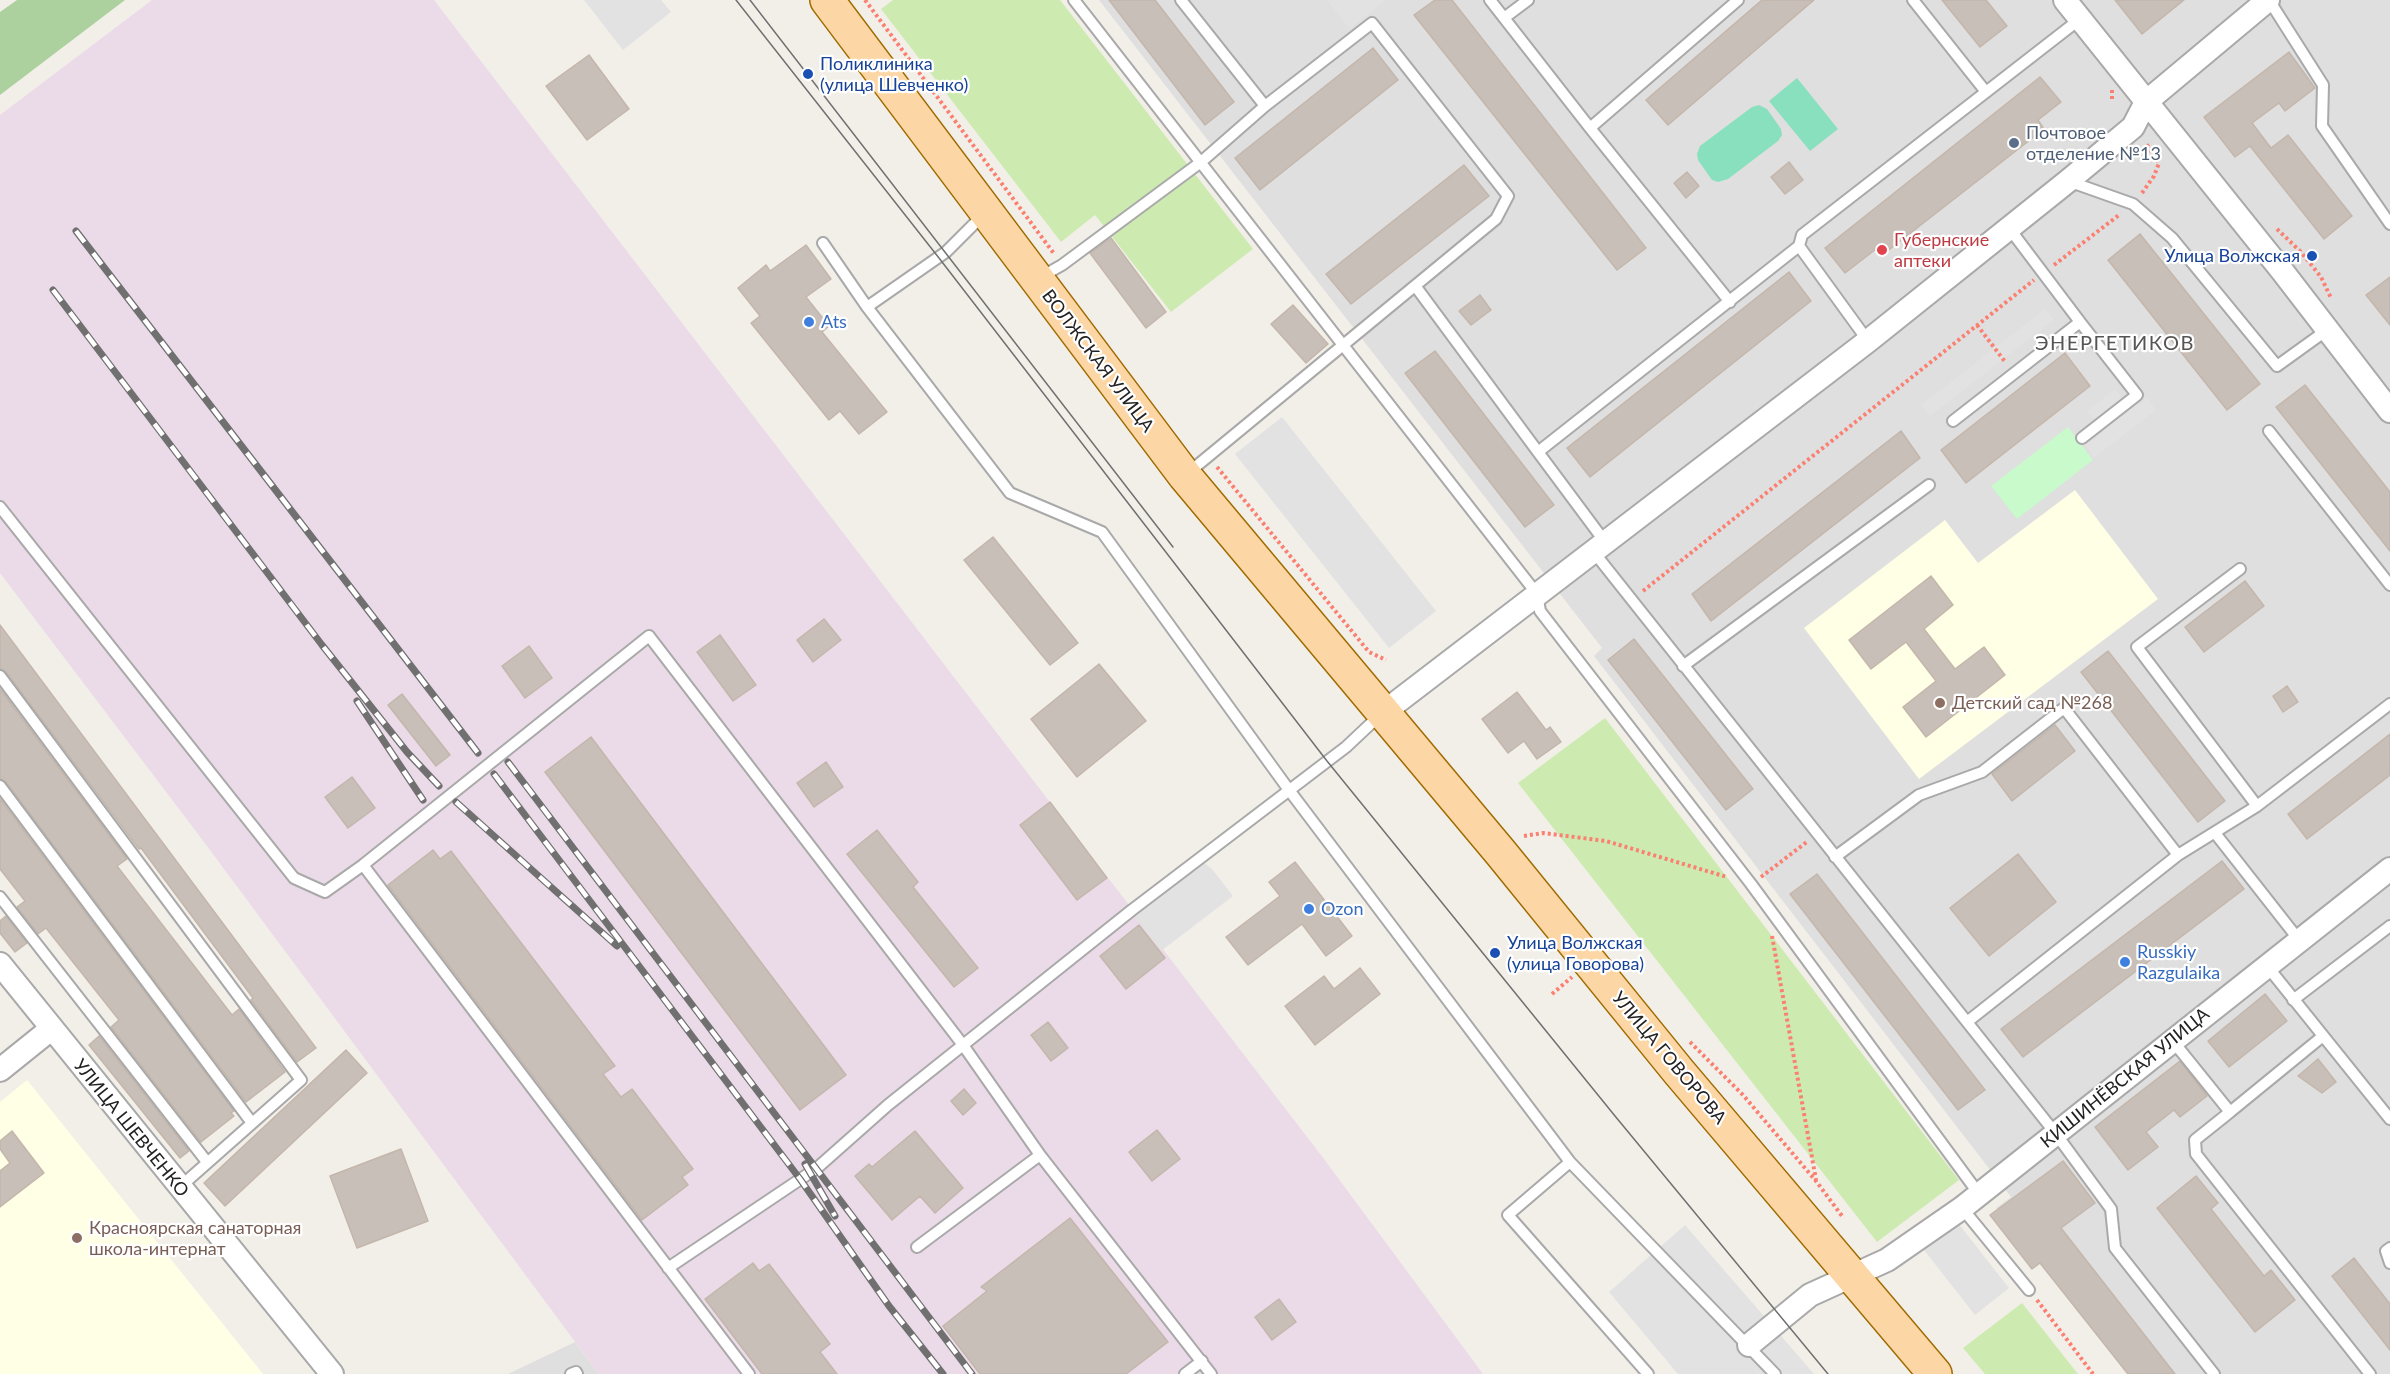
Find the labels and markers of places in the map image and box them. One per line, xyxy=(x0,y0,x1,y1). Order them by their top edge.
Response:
place label: Поликлиника (улица Шевченко) xyxy=(820,53,968,96)
marker: Поликлиника (улица Шевченко) xyxy=(801,67,815,81)
place label: Почтовое отделение №13 xyxy=(2026,122,2161,164)
marker: Почтовое отделение №13 xyxy=(2007,136,2021,150)
place label: Губернские аптеки xyxy=(1894,229,1989,272)
marker: Губернские аптеки xyxy=(1875,243,1889,257)
place label: Улица Волжская xyxy=(2164,245,2300,267)
marker: Улица Волжская xyxy=(2305,249,2319,263)
place label: Ats xyxy=(821,311,847,333)
marker: Ats xyxy=(802,315,816,329)
place label: Детский сад №268 xyxy=(1952,692,2112,714)
marker: Детский сад №268 xyxy=(1933,696,1947,710)
place label: Ozon xyxy=(1321,898,1363,920)
marker: Ozon xyxy=(1302,902,1316,916)
place label: Улица Волжская (улица Говорова) xyxy=(1507,932,1644,974)
place label: Russkiy Razgulaika xyxy=(2137,941,2220,984)
marker: Улица Волжская (улица Говорова) xyxy=(1488,946,1502,960)
marker: Russkiy Razgulaika xyxy=(2118,955,2132,969)
place label: Красноярская санаторная школа-интернат xyxy=(89,1217,301,1260)
marker: Красноярская санаторная школа-интернат xyxy=(70,1231,84,1245)

